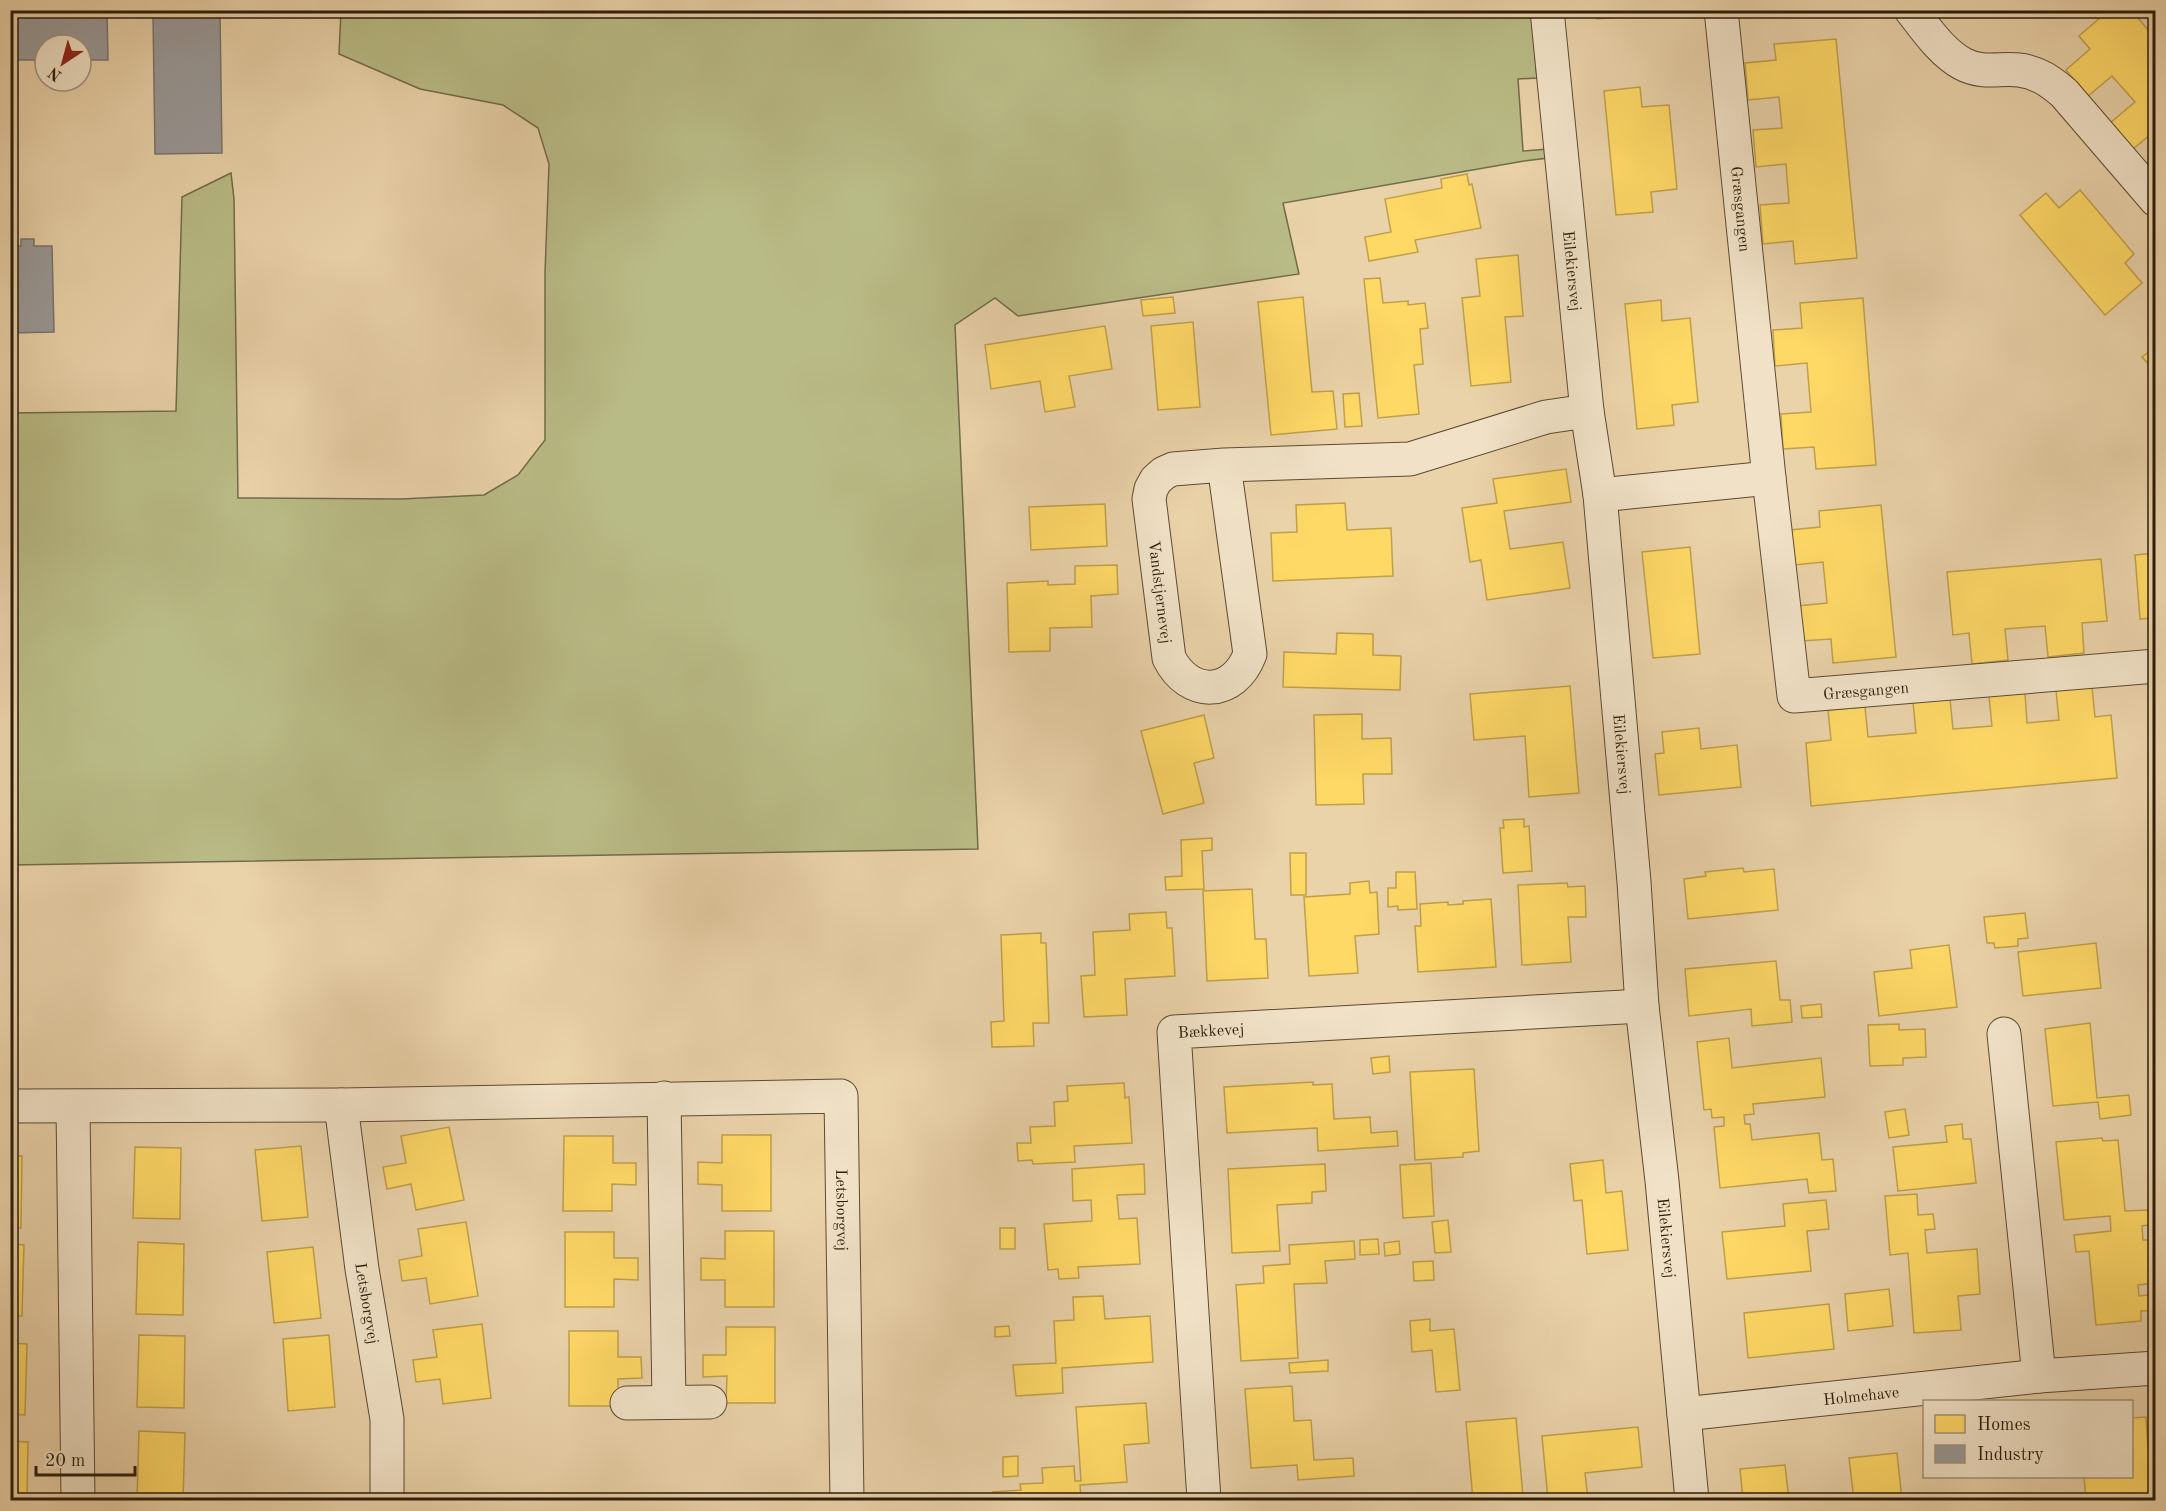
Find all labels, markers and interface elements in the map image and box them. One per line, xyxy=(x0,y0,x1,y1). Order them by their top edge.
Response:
north arrow xyxy=(33,33,93,93)
text: N xyxy=(45,63,65,84)
street label: Græsgangen xyxy=(1727,166,1752,253)
street label: Eilekiersvej xyxy=(1559,230,1583,312)
street label: Vandstjernevej xyxy=(1145,540,1173,645)
street label: Græsgangen xyxy=(1822,680,1910,704)
street label: Eilekiersvej xyxy=(1609,713,1632,795)
street label: Bækkevej xyxy=(1177,1022,1245,1042)
street label: Letsborgvej xyxy=(832,1169,849,1251)
street label: Eilekiersvej xyxy=(1654,1197,1677,1279)
street label: Letsborgvej xyxy=(351,1262,380,1345)
street label: Holmehave xyxy=(1822,1385,1900,1409)
legend xyxy=(1923,1400,2133,1478)
text: Homes xyxy=(1977,1416,2031,1434)
scale bar xyxy=(36,1439,135,1477)
text: Industry xyxy=(1977,1446,2044,1464)
text: 20 m xyxy=(45,1452,85,1470)

